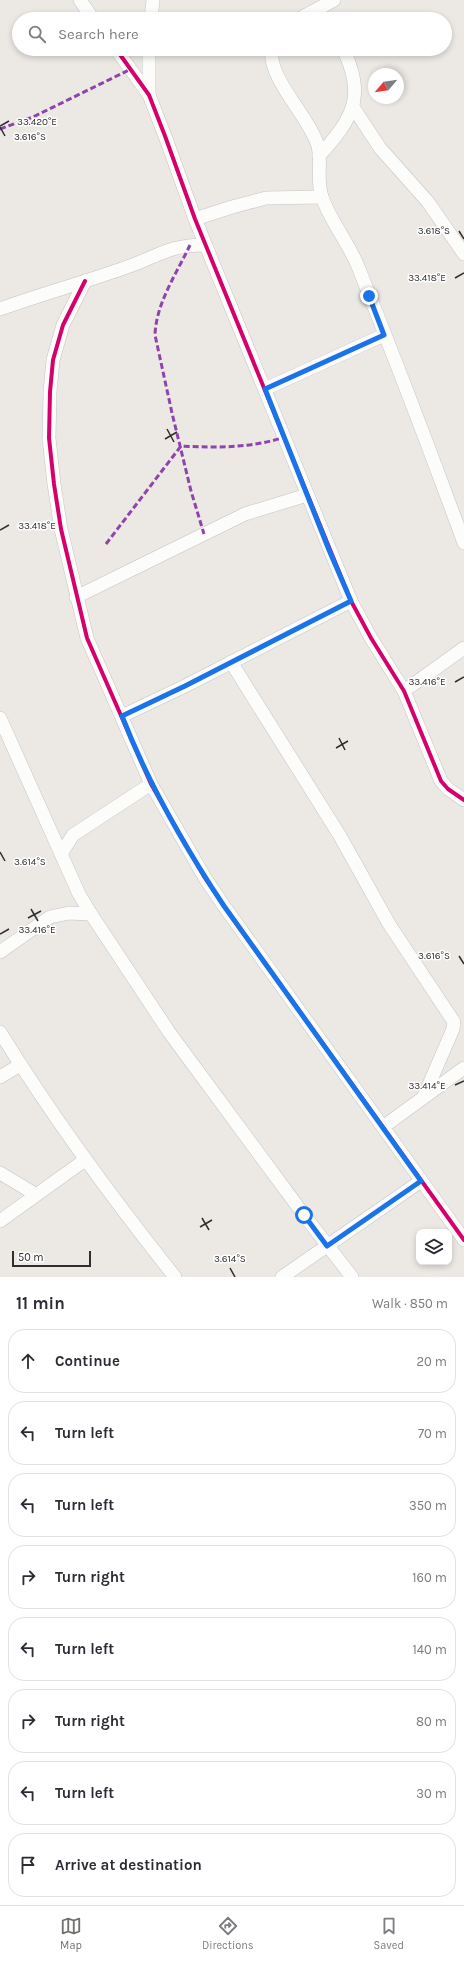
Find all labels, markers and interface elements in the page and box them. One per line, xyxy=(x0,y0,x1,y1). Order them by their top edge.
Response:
search box xyxy=(12,12,452,56)
icon: search xyxy=(26,23,48,45)
text: Search here xyxy=(58,25,139,43)
north arrow xyxy=(368,68,404,104)
text: 33.420°E xyxy=(17,116,57,128)
text: 3.616°S xyxy=(14,131,46,143)
text: 3.618°S xyxy=(418,225,450,237)
text: 33.418°E xyxy=(408,272,446,284)
route end xyxy=(360,287,378,305)
text: 33.418°E xyxy=(18,520,56,532)
text: 33.416°E xyxy=(408,676,446,688)
text: 3.614°S xyxy=(14,856,46,868)
text: 33.416°E xyxy=(18,924,56,936)
text: 3.616°S xyxy=(418,950,450,962)
text: 33.414°E xyxy=(408,1080,446,1092)
route start xyxy=(295,1206,313,1224)
map controls xyxy=(416,1229,452,1265)
button: layers xyxy=(416,1229,452,1265)
scale bar xyxy=(12,1249,91,1268)
text: 50 m xyxy=(18,1251,44,1264)
text: 3.614°S xyxy=(214,1253,246,1265)
text: 11 min xyxy=(16,1293,65,1313)
text: Walk · 850 m xyxy=(372,1296,448,1311)
icon: ahead xyxy=(17,1350,39,1372)
text: Continue xyxy=(55,1352,120,1370)
text: 20 m xyxy=(417,1354,447,1369)
icon: left xyxy=(17,1422,39,1444)
text: Turn left xyxy=(55,1424,114,1442)
text: 70 m xyxy=(418,1426,447,1441)
icon: left xyxy=(17,1494,39,1516)
text: Turn left xyxy=(55,1496,114,1514)
text: 350 m xyxy=(409,1498,447,1513)
icon: right xyxy=(17,1566,39,1588)
text: Turn right xyxy=(55,1568,125,1586)
text: 160 m xyxy=(412,1570,447,1585)
icon: left xyxy=(17,1638,39,1660)
text: Turn left xyxy=(55,1640,114,1658)
text: 140 m xyxy=(412,1642,447,1657)
icon: right xyxy=(17,1710,39,1732)
text: Turn right xyxy=(55,1712,125,1730)
text: 80 m xyxy=(416,1714,447,1729)
icon: left xyxy=(17,1782,39,1804)
text: Turn left xyxy=(55,1784,114,1802)
text: 30 m xyxy=(416,1786,447,1801)
icon: arrive xyxy=(17,1854,39,1876)
text: Arrive at destination xyxy=(55,1856,202,1874)
tab: Map xyxy=(60,1915,82,1952)
tab: Directions xyxy=(202,1915,254,1952)
tab: Saved xyxy=(374,1915,404,1952)

